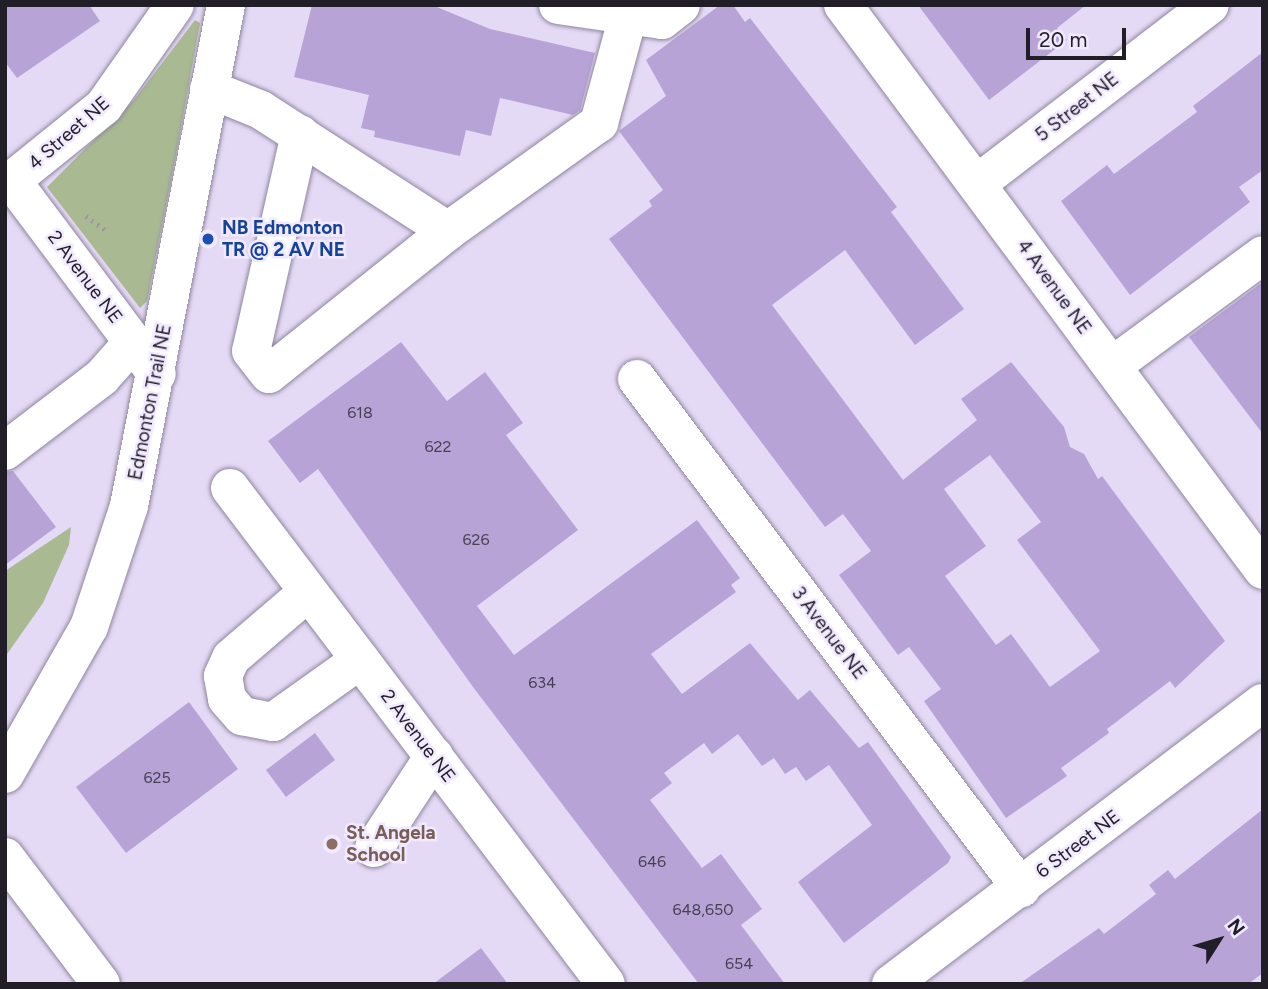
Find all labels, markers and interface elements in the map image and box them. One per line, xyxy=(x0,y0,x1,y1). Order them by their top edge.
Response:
scale bar xyxy=(1030,14,1130,58)
text: 20 m xyxy=(1039,27,1087,52)
street label: 5 Street NE xyxy=(1031,67,1123,147)
street label: 4 Street NE xyxy=(24,91,114,175)
place label: NB Edmonton TR @ 2 AV NE xyxy=(222,217,345,261)
street label: 2 Avenue NE xyxy=(43,226,127,328)
marker: NB Edmonton TR @ 2 AV NE xyxy=(200,231,216,247)
street label: 4 Avenue NE xyxy=(1012,235,1096,339)
street label: Edmonton Trail NE xyxy=(124,322,176,482)
house number: 618 xyxy=(347,403,373,423)
house number: 622 xyxy=(425,437,451,457)
house number: 626 xyxy=(462,530,490,550)
street label: 3 Avenue NE xyxy=(787,582,871,684)
house number: 634 xyxy=(528,673,556,693)
street label: 2 Avenue NE xyxy=(376,685,460,787)
house number: 625 xyxy=(143,768,171,788)
street label: 6 Street NE xyxy=(1031,805,1125,883)
place label: St. Angela School xyxy=(346,822,436,866)
marker: St. Angela School xyxy=(324,836,340,852)
house number: 646 xyxy=(638,852,666,872)
house number: 648,650 xyxy=(673,900,733,920)
north arrow xyxy=(1184,905,1254,975)
text: N xyxy=(1223,914,1250,940)
house number: 654 xyxy=(725,954,753,974)

